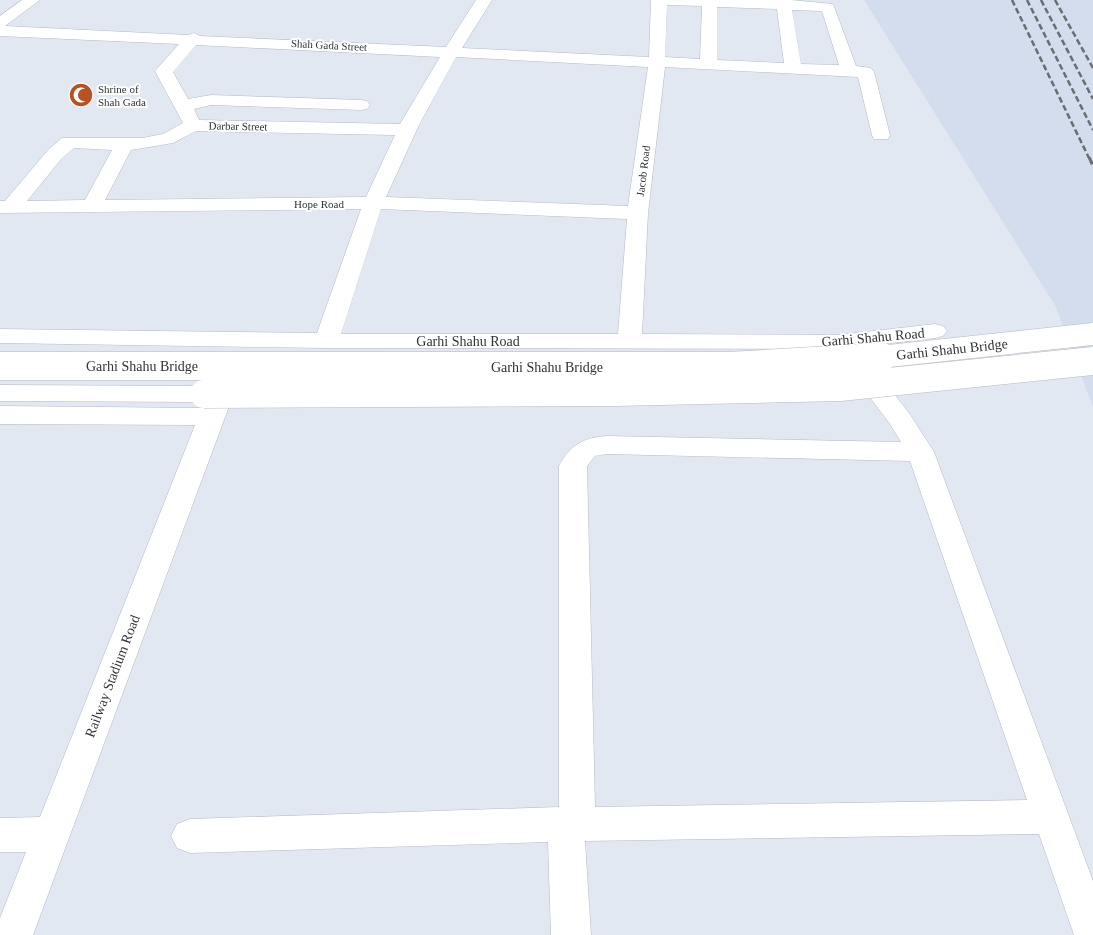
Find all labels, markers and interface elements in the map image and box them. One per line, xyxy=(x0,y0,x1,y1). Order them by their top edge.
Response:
street label: Shah Gada Street xyxy=(291,37,367,53)
mosque icon: Shrine of Shah Gada xyxy=(68,82,94,108)
place label: Shrine of Shah Gada xyxy=(98,83,146,108)
street label: Darbar Street xyxy=(208,119,268,133)
street label: Jacob Road xyxy=(634,144,652,197)
street label: Hope Road xyxy=(294,198,344,210)
street label: Garhi Shahu Road xyxy=(821,326,925,349)
street label: Garhi Shahu Road xyxy=(416,334,520,349)
street label: Garhi Shahu Bridge xyxy=(896,336,1009,363)
street label: Garhi Shahu Bridge xyxy=(86,359,198,374)
street label: Garhi Shahu Bridge xyxy=(491,360,603,375)
street label: Railway Stadium Road xyxy=(82,613,143,739)

